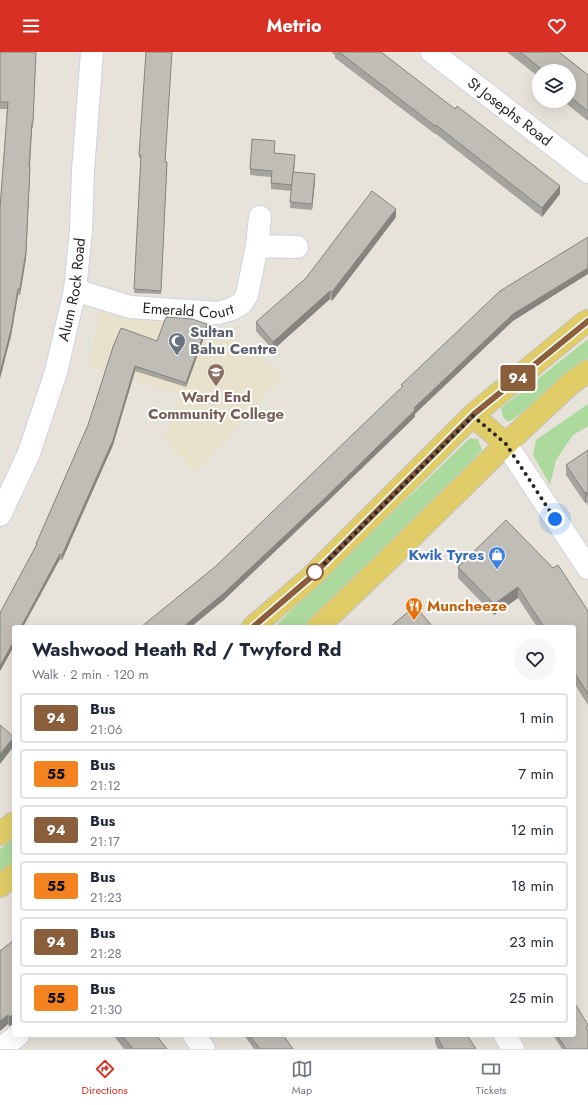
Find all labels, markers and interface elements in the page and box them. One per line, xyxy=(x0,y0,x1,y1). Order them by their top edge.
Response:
text: Metrio xyxy=(266,13,322,39)
icon: menu xyxy=(20,15,42,37)
icon: heart xyxy=(546,15,568,37)
map controls xyxy=(532,64,576,108)
button: layers xyxy=(532,64,576,108)
street label: St Josephs Road xyxy=(463,72,557,151)
street label: Alum Rock Road xyxy=(52,237,91,344)
street label: Emerald Court xyxy=(142,297,237,324)
place label: Sultan Bahu Centre xyxy=(190,321,277,360)
mosque icon: Sultan Bahu Centre xyxy=(167,331,187,356)
school or university icon: Ward End Community College xyxy=(206,362,226,387)
line badge: 94 xyxy=(500,365,536,391)
text: 94 xyxy=(508,368,528,388)
place label: Ward End Community College xyxy=(148,386,285,425)
your location xyxy=(545,509,565,529)
place label: Kwik Tyres xyxy=(408,544,484,566)
shop icon: Kwik Tyres xyxy=(487,545,507,570)
unlabelled marker xyxy=(306,563,324,581)
place label: Muncheeze xyxy=(427,595,507,617)
restaurant icon: Muncheeze xyxy=(404,596,424,621)
text: Washwood Heath Rd / Twyford Rd xyxy=(32,636,342,663)
button: heart xyxy=(514,638,556,680)
text: Walk · 2 min · 120 m xyxy=(32,665,149,684)
text: Bus xyxy=(90,698,115,720)
text: 1 min xyxy=(519,707,554,729)
text: 94 xyxy=(46,708,66,728)
text: 21:06 xyxy=(90,720,122,739)
text: Bus xyxy=(90,754,115,776)
text: 7 min xyxy=(518,763,554,785)
text: 55 xyxy=(47,764,65,784)
text: 21:12 xyxy=(90,776,120,795)
text: Bus xyxy=(90,810,115,832)
text: 12 min xyxy=(511,819,554,841)
text: 94 xyxy=(46,820,66,840)
text: 21:17 xyxy=(90,832,120,851)
text: Bus xyxy=(90,866,115,888)
text: 18 min xyxy=(511,875,554,897)
text: 55 xyxy=(47,876,65,896)
text: 21:23 xyxy=(90,888,122,907)
text: Bus xyxy=(90,922,115,944)
text: 23 min xyxy=(509,931,554,953)
text: 94 xyxy=(46,932,66,952)
text: 21:28 xyxy=(90,944,122,963)
text: Bus xyxy=(90,978,115,1000)
text: 25 min xyxy=(509,987,554,1009)
text: 55 xyxy=(47,988,65,1008)
text: 21:30 xyxy=(90,1000,122,1019)
tab: Directions xyxy=(81,1058,128,1098)
tab: Map xyxy=(291,1058,313,1098)
tab: Tickets xyxy=(476,1058,507,1098)

